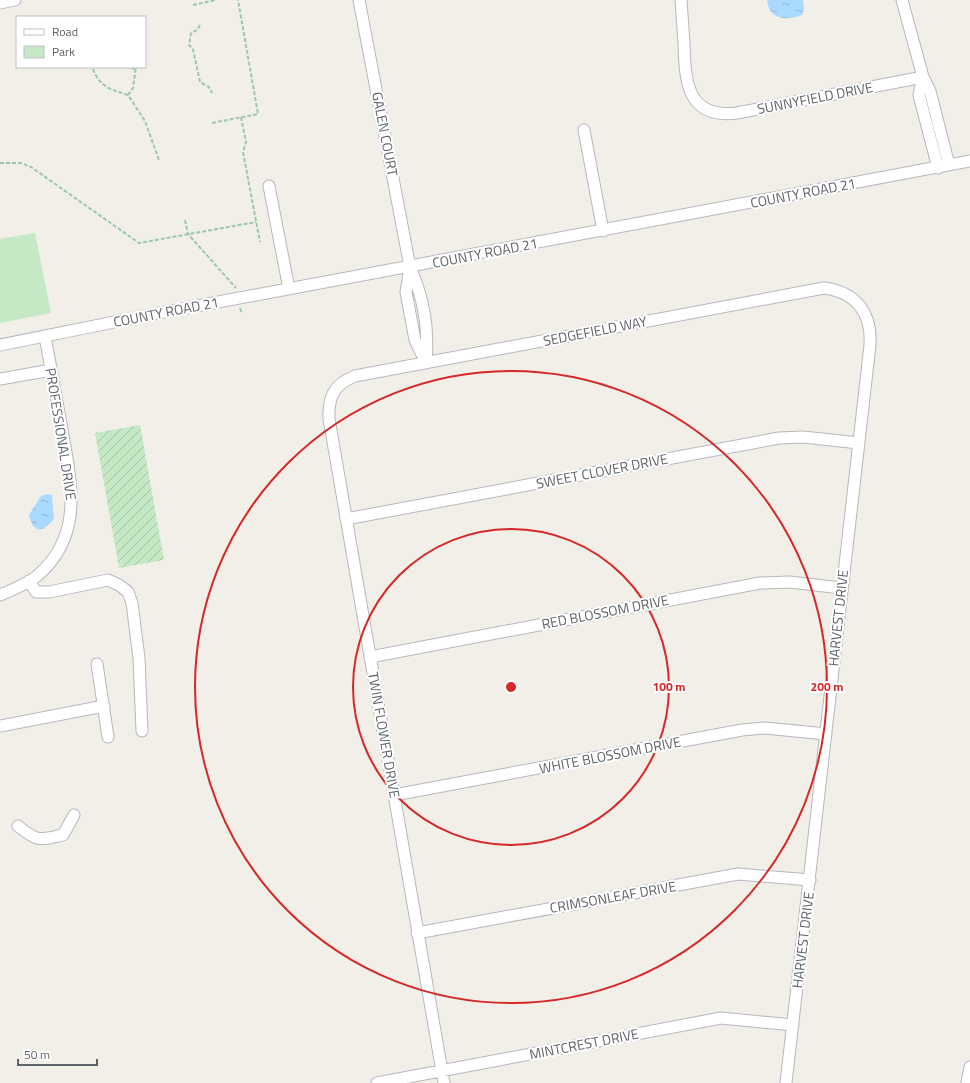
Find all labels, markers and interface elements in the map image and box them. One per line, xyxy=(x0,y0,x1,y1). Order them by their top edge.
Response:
legend xyxy=(16,16,146,68)
text: Road xyxy=(52,22,78,41)
text: Park xyxy=(52,42,75,61)
street label: SUNNYFIELD DRIVE xyxy=(755,76,875,119)
street label: GALEN COURT xyxy=(367,90,404,179)
street label: COUNTY ROAD 21 xyxy=(748,172,857,213)
street label: COUNTY ROAD 21 xyxy=(430,232,539,273)
street label: COUNTY ROAD 21 xyxy=(111,291,220,332)
street label: SEDGEFIELD WAY xyxy=(541,310,649,351)
street label: PROFESSIONAL DRIVE xyxy=(41,366,82,502)
street label: SWEET CLOVER DRIVE xyxy=(534,447,670,494)
street label: HARVEST DRIVE xyxy=(822,568,853,667)
street label: RED BLOSSOM DRIVE xyxy=(540,589,670,634)
street label: TWIN FLOWER DRIVE xyxy=(363,670,406,800)
text: 100 m xyxy=(653,677,685,696)
text: 200 m xyxy=(811,677,843,696)
centre of rings xyxy=(504,680,518,694)
street label: WHITE BLOSSOM DRIVE xyxy=(537,730,683,779)
street label: CRIMSONLEAF DRIVE xyxy=(548,875,678,918)
street label: HARVEST DRIVE xyxy=(786,890,819,989)
street label: MINTCREST DRIVE xyxy=(528,1023,641,1064)
scale bar xyxy=(18,1041,97,1067)
text: 50 m xyxy=(24,1045,50,1064)

